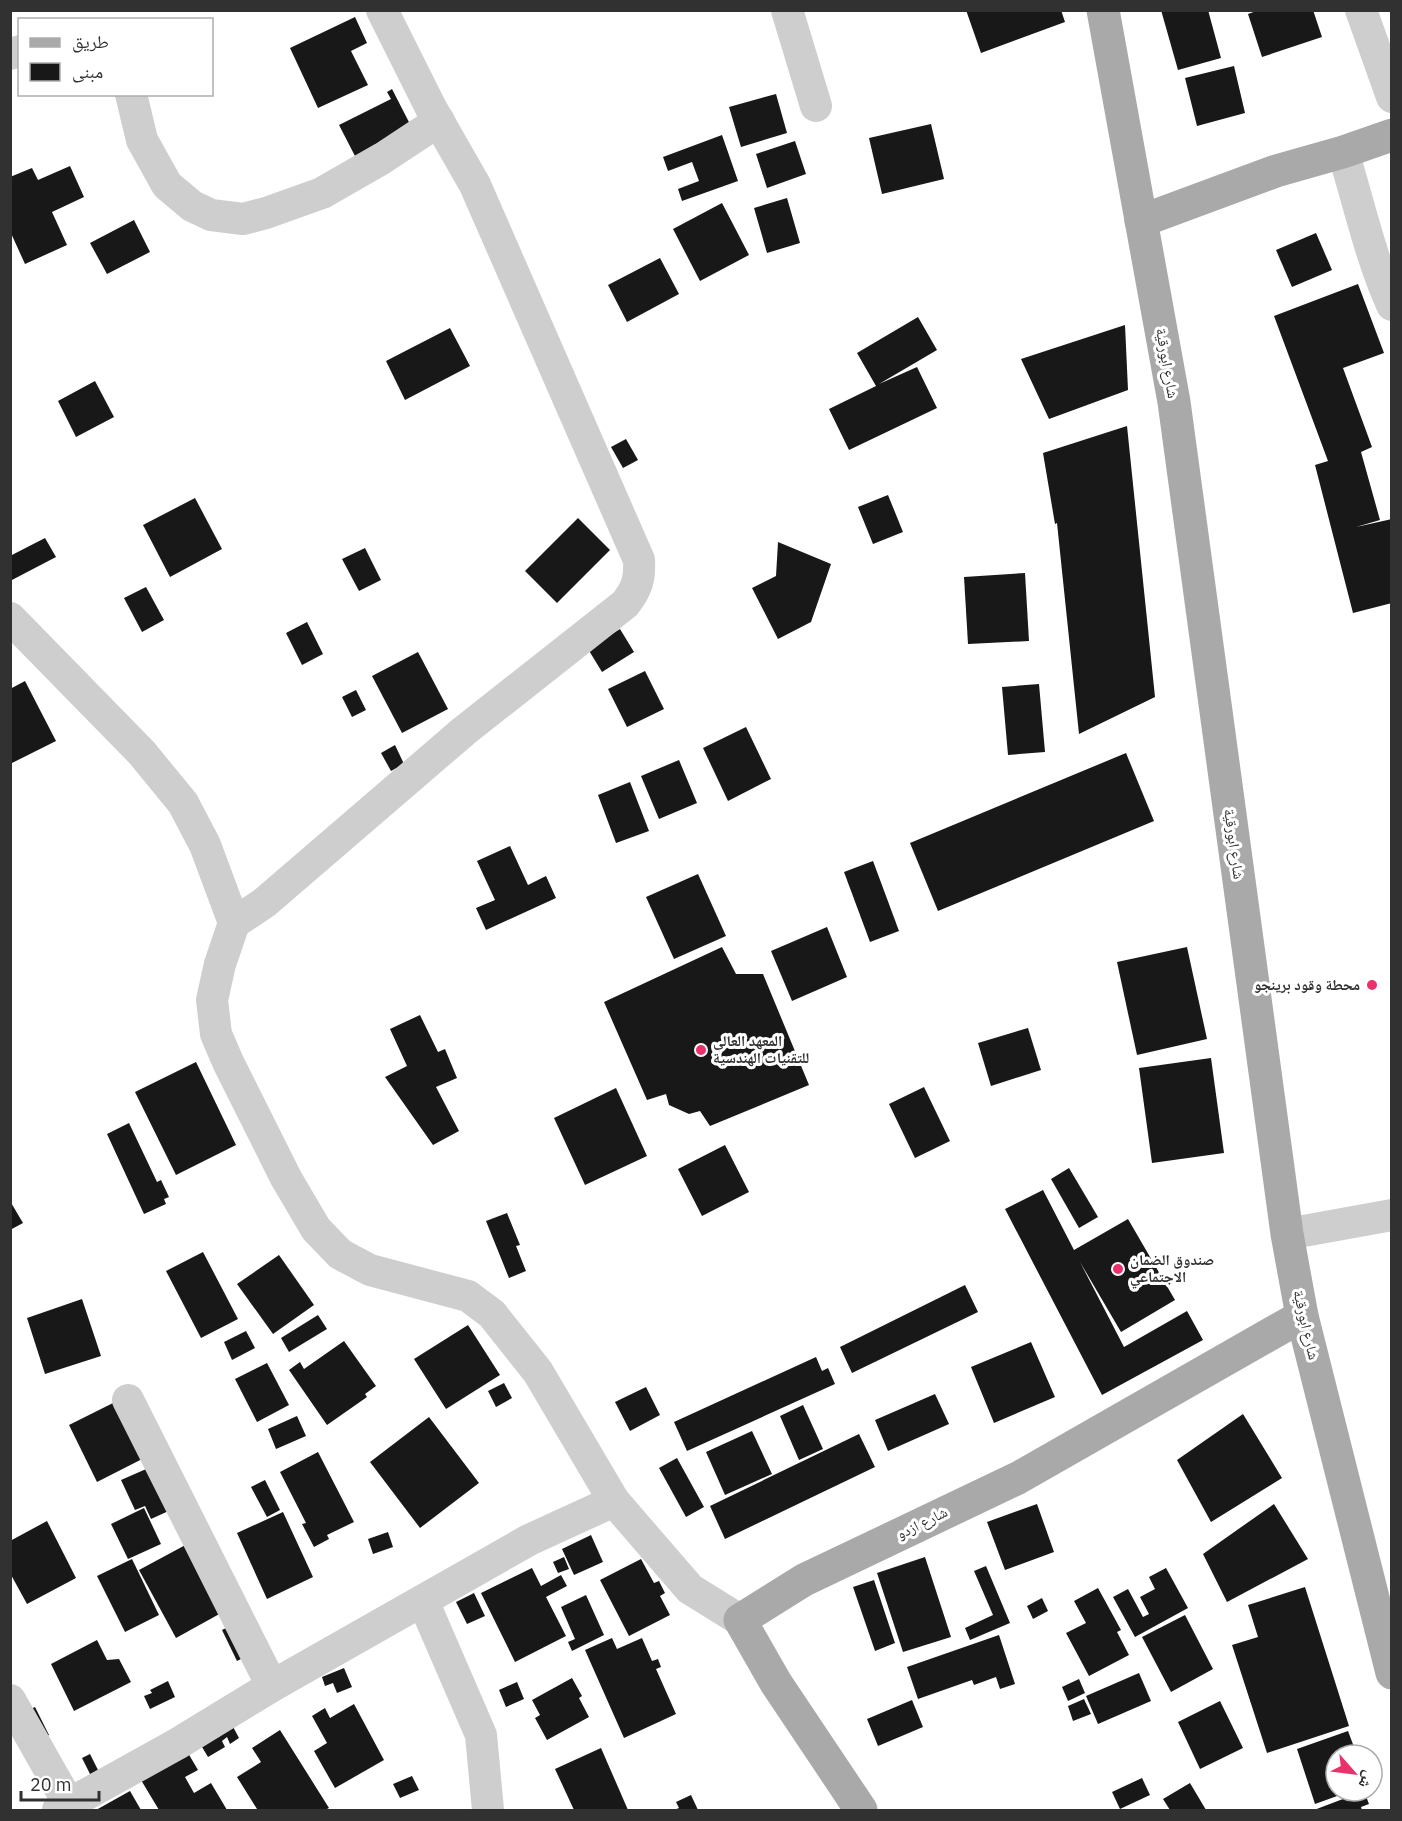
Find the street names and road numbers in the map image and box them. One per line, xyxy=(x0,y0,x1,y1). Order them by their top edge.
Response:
street label: شارع ابورقية xyxy=(1151,326,1183,400)
street label: شارع ابورقية xyxy=(1219,807,1249,881)
street label: شارع ابورقية xyxy=(1288,1288,1324,1362)
street label: شارع ازدو xyxy=(893,1502,951,1544)

